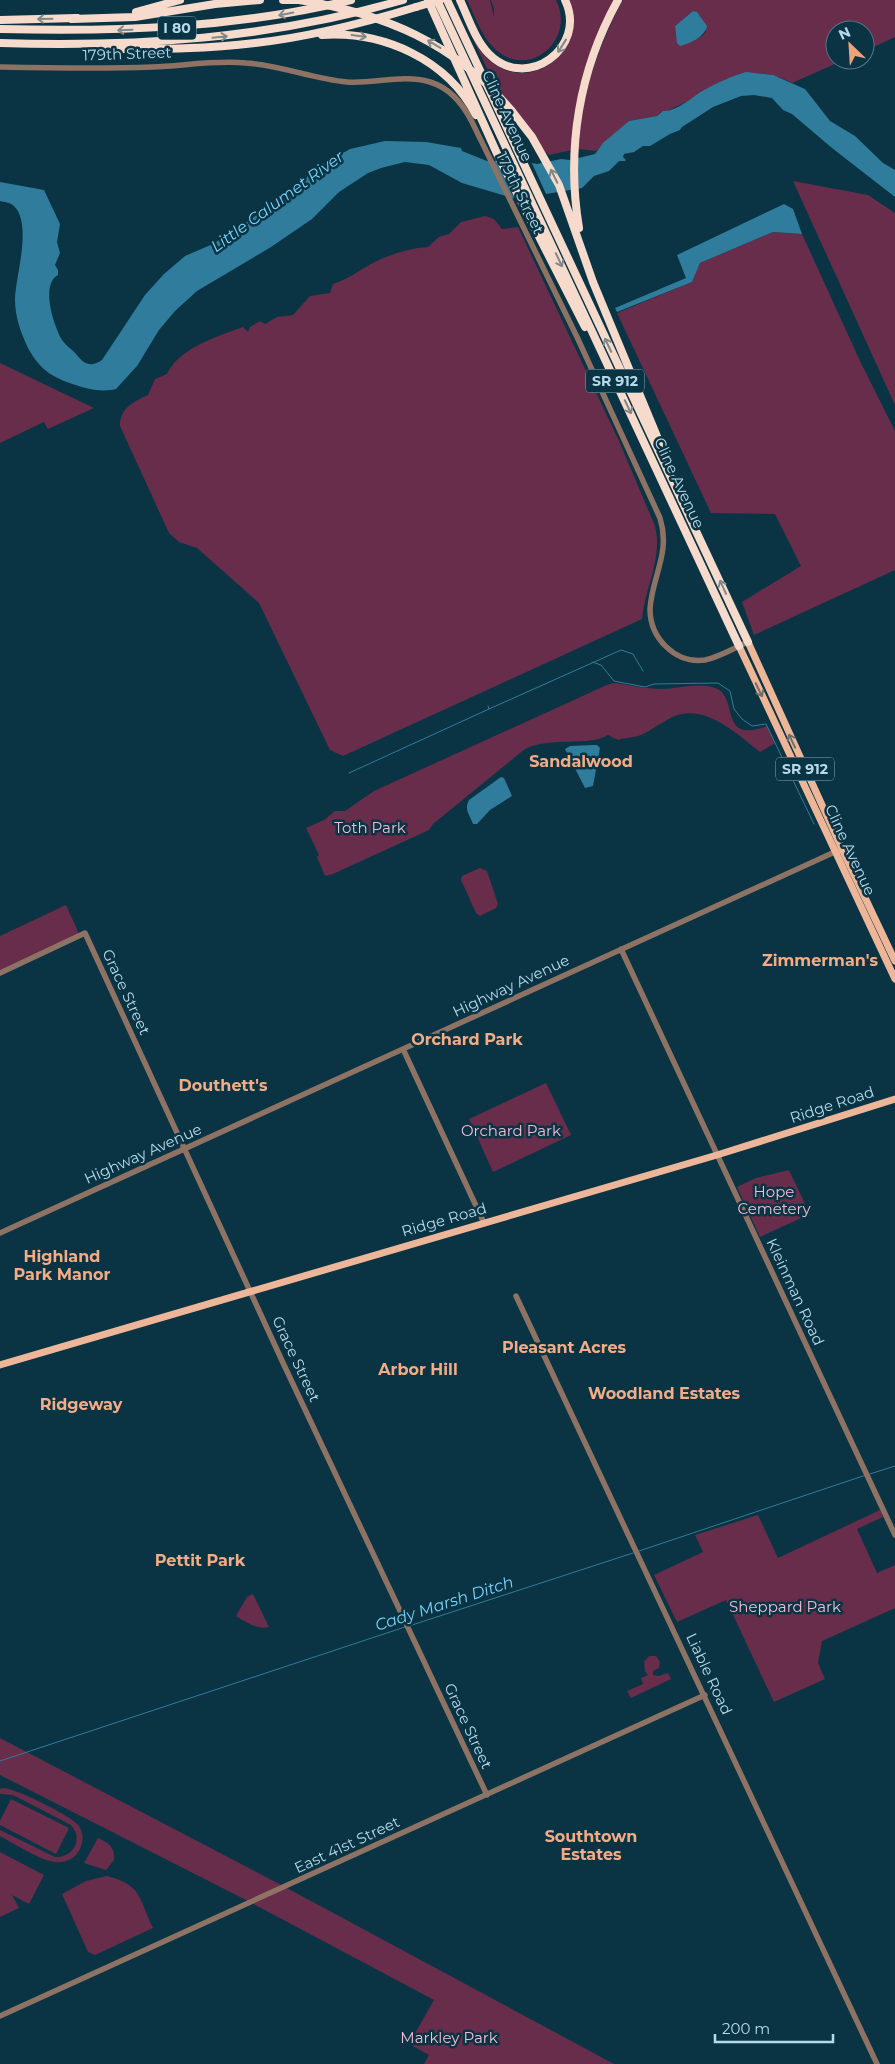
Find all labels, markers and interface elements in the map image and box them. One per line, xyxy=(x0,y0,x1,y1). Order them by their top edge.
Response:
one-way arrow xyxy=(279,9,295,19)
one-way arrow xyxy=(38,14,54,24)
road number: I 80 xyxy=(158,16,196,40)
north arrow xyxy=(825,20,875,70)
text: N xyxy=(836,23,853,44)
one-way arrow xyxy=(117,25,134,35)
one-way arrow xyxy=(350,31,366,41)
one-way arrow xyxy=(211,32,227,42)
one-way arrow xyxy=(427,39,441,50)
one-way arrow xyxy=(556,39,567,53)
street label: 179th Street xyxy=(82,42,172,65)
street label: Cline Avenue xyxy=(478,67,537,164)
water label: Little Calumet River xyxy=(207,147,348,256)
street label: 179th Street xyxy=(492,149,549,237)
one-way arrow xyxy=(549,169,558,184)
one-way arrow xyxy=(555,252,564,267)
one-way arrow xyxy=(602,337,612,352)
road number: SR 912 xyxy=(586,370,644,392)
one-way arrow xyxy=(623,400,633,415)
street label: Cline Avenue xyxy=(650,434,709,531)
one-way arrow xyxy=(717,580,727,595)
one-way arrow xyxy=(754,683,764,698)
one-way arrow xyxy=(787,734,796,749)
district label: Sandalwood xyxy=(529,752,633,771)
road number: SR 912 xyxy=(776,758,834,781)
street label: Cline Avenue xyxy=(821,801,880,898)
park label: Toth Park xyxy=(334,818,406,837)
street label: Grace Street xyxy=(98,946,155,1038)
street label: Highway Avenue xyxy=(449,950,572,1021)
district label: Zimmerman's xyxy=(762,951,879,970)
district label: Orchard Park xyxy=(411,1030,523,1049)
district label: Douthett's xyxy=(179,1076,268,1095)
street label: Ridge Road xyxy=(787,1082,876,1127)
street label: Highway Avenue xyxy=(81,1119,204,1188)
park label: Orchard Park xyxy=(461,1121,561,1140)
park label: Hope Cemetery xyxy=(737,1182,811,1218)
street label: Ridge Road xyxy=(399,1198,489,1241)
street label: Kleinman Road xyxy=(762,1235,829,1348)
district label: Highland Park Manor xyxy=(14,1247,111,1284)
street label: Grace Street xyxy=(268,1313,325,1405)
district label: Pleasant Acres xyxy=(502,1338,627,1357)
district label: Arbor Hill xyxy=(377,1360,458,1379)
district label: Woodland Estates xyxy=(588,1384,741,1403)
district label: Ridgeway xyxy=(40,1395,123,1414)
district label: Pettit Park xyxy=(155,1551,246,1570)
water label: Cady Marsh Ditch xyxy=(373,1572,516,1635)
park label: Sheppard Park xyxy=(729,1597,841,1616)
street label: Liable Road xyxy=(682,1630,737,1718)
street label: Grace Street xyxy=(440,1680,497,1772)
street label: East 41st Street xyxy=(291,1812,402,1877)
district label: Southtown Estates xyxy=(545,1827,637,1864)
scale bar xyxy=(715,2012,832,2044)
text: 200 m xyxy=(722,2019,770,2038)
park label: Markley Park xyxy=(400,2028,498,2047)

